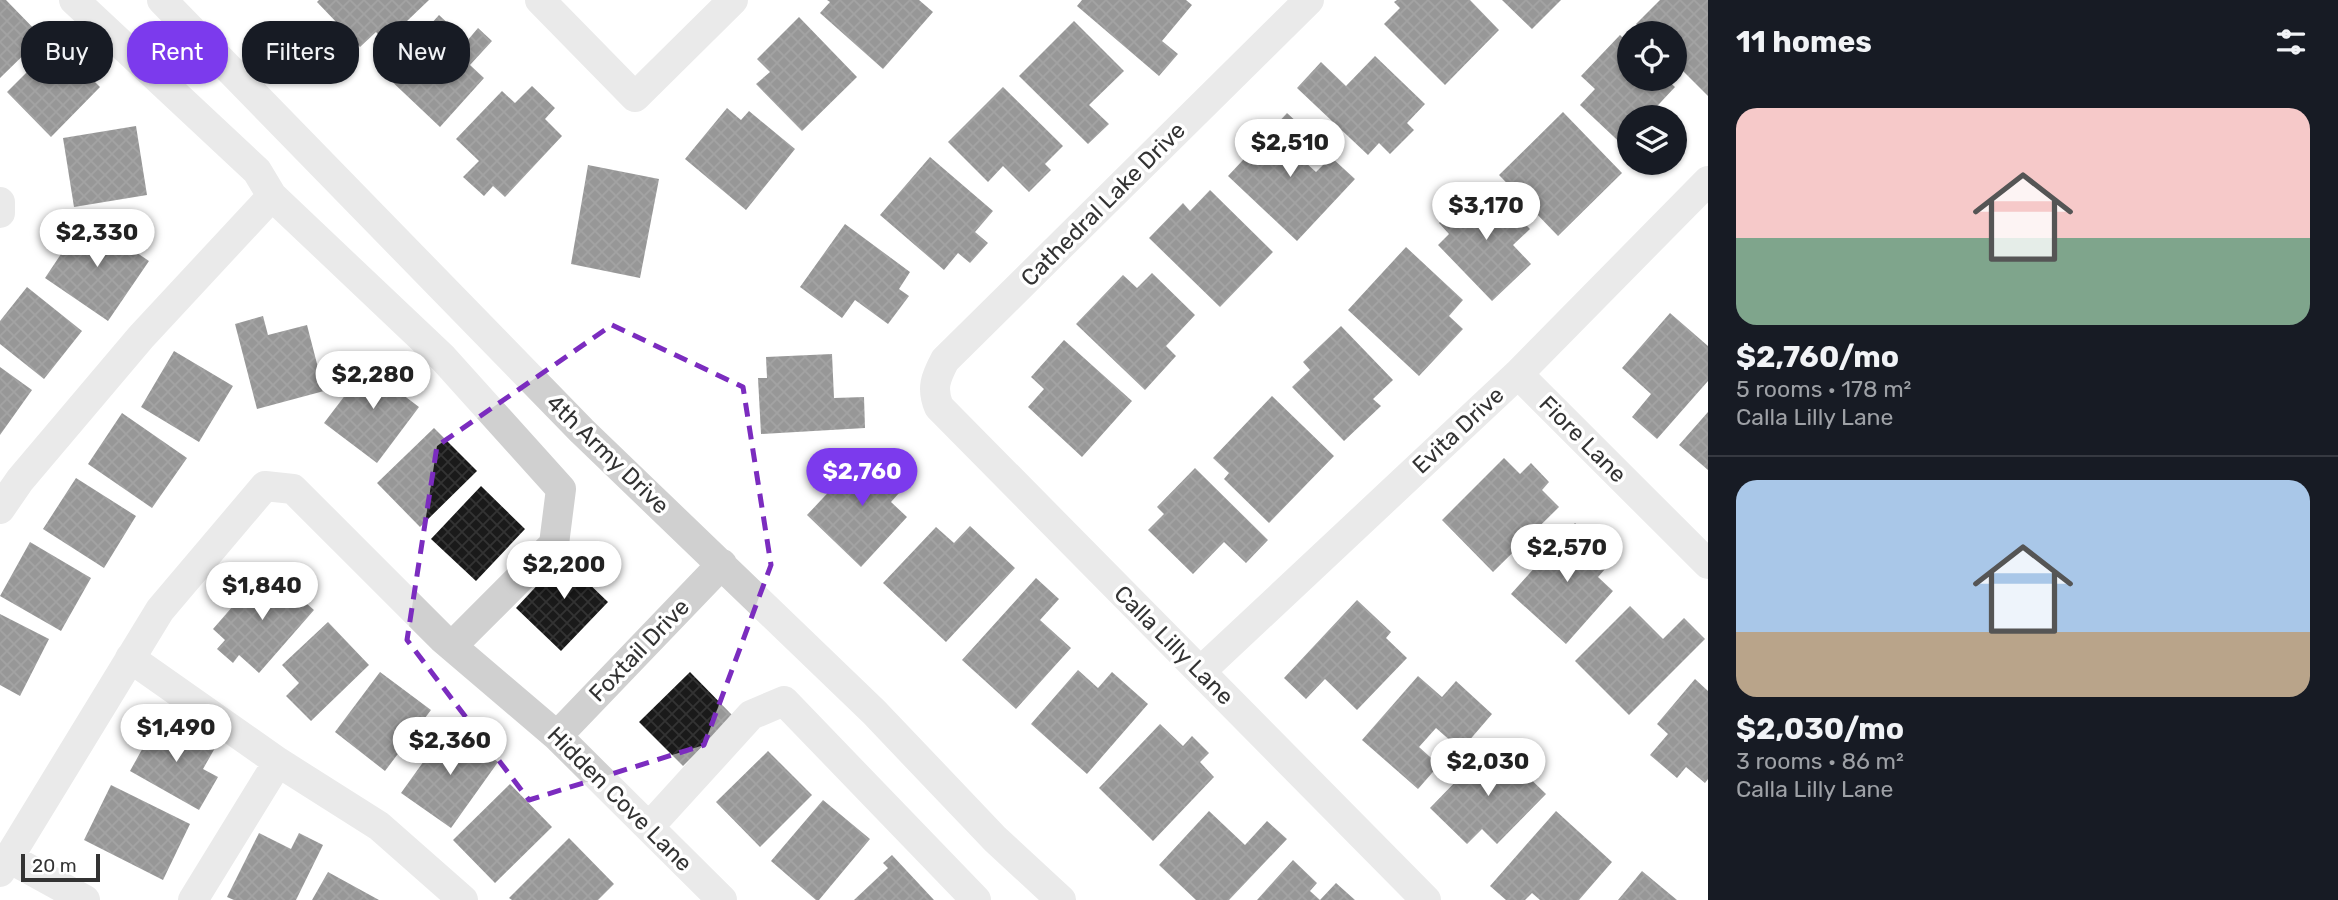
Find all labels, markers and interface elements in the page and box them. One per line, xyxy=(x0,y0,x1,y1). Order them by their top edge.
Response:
chip: Buy xyxy=(21,21,113,84)
chip: Rent xyxy=(127,21,228,84)
chip: Filters xyxy=(242,21,359,84)
chip: New xyxy=(373,21,470,84)
map controls xyxy=(1617,21,1687,175)
button: locate xyxy=(1617,21,1687,91)
icon: filters xyxy=(2272,23,2310,61)
text: 11 homes xyxy=(1736,24,1872,60)
button: layers xyxy=(1617,105,1687,175)
street label: Cathedral Lake Drive xyxy=(1015,116,1191,292)
pin: $2,510 xyxy=(1233,120,1347,179)
text: $2,510 xyxy=(1251,128,1329,156)
icon: home xyxy=(1960,154,2086,280)
pin: $3,170 xyxy=(1429,182,1543,242)
text: $3,170 xyxy=(1448,191,1524,219)
pin: $2,330 xyxy=(40,210,154,269)
text: $2,330 xyxy=(56,218,138,246)
text: $2,760/mo xyxy=(1736,339,1899,375)
pin: $2,280 xyxy=(316,352,430,411)
text: $2,280 xyxy=(332,360,414,388)
text: 5 rooms · 178 m² xyxy=(1736,375,1911,403)
street label: Evita Drive xyxy=(1407,381,1509,479)
street label: 4th Army Drive xyxy=(541,388,675,520)
street label: Fiore Lane xyxy=(1534,390,1632,488)
text: Calla Lilly Lane xyxy=(1736,403,1893,431)
pin: $2,760 xyxy=(805,448,919,508)
text: $2,760 xyxy=(822,457,902,485)
pin: $2,570 xyxy=(1510,524,1624,584)
icon: home xyxy=(1960,526,2086,652)
text: $2,570 xyxy=(1527,533,1607,561)
pin: $2,200 xyxy=(507,542,621,601)
text: $2,200 xyxy=(523,550,605,578)
pin: $1,840 xyxy=(205,562,319,622)
text: $1,840 xyxy=(222,571,302,599)
street label: Calla Lilly Lane xyxy=(1108,579,1240,711)
street label: Foxtail Drive xyxy=(583,593,695,707)
pin: $1,490 xyxy=(119,704,233,764)
text: $2,030/mo xyxy=(1736,711,1904,747)
text: $1,490 xyxy=(136,713,216,741)
pin: $2,360 xyxy=(393,718,507,777)
street label: Hidden Cove Lane xyxy=(542,721,698,877)
text: $2,360 xyxy=(409,726,491,754)
pin: $2,030 xyxy=(1431,738,1545,798)
text: $2,030 xyxy=(1447,747,1529,775)
text: 3 rooms · 86 m² xyxy=(1736,747,1904,775)
text: Calla Lilly Lane xyxy=(1736,775,1893,803)
scale bar xyxy=(21,851,100,883)
text: 20 m xyxy=(32,854,77,877)

